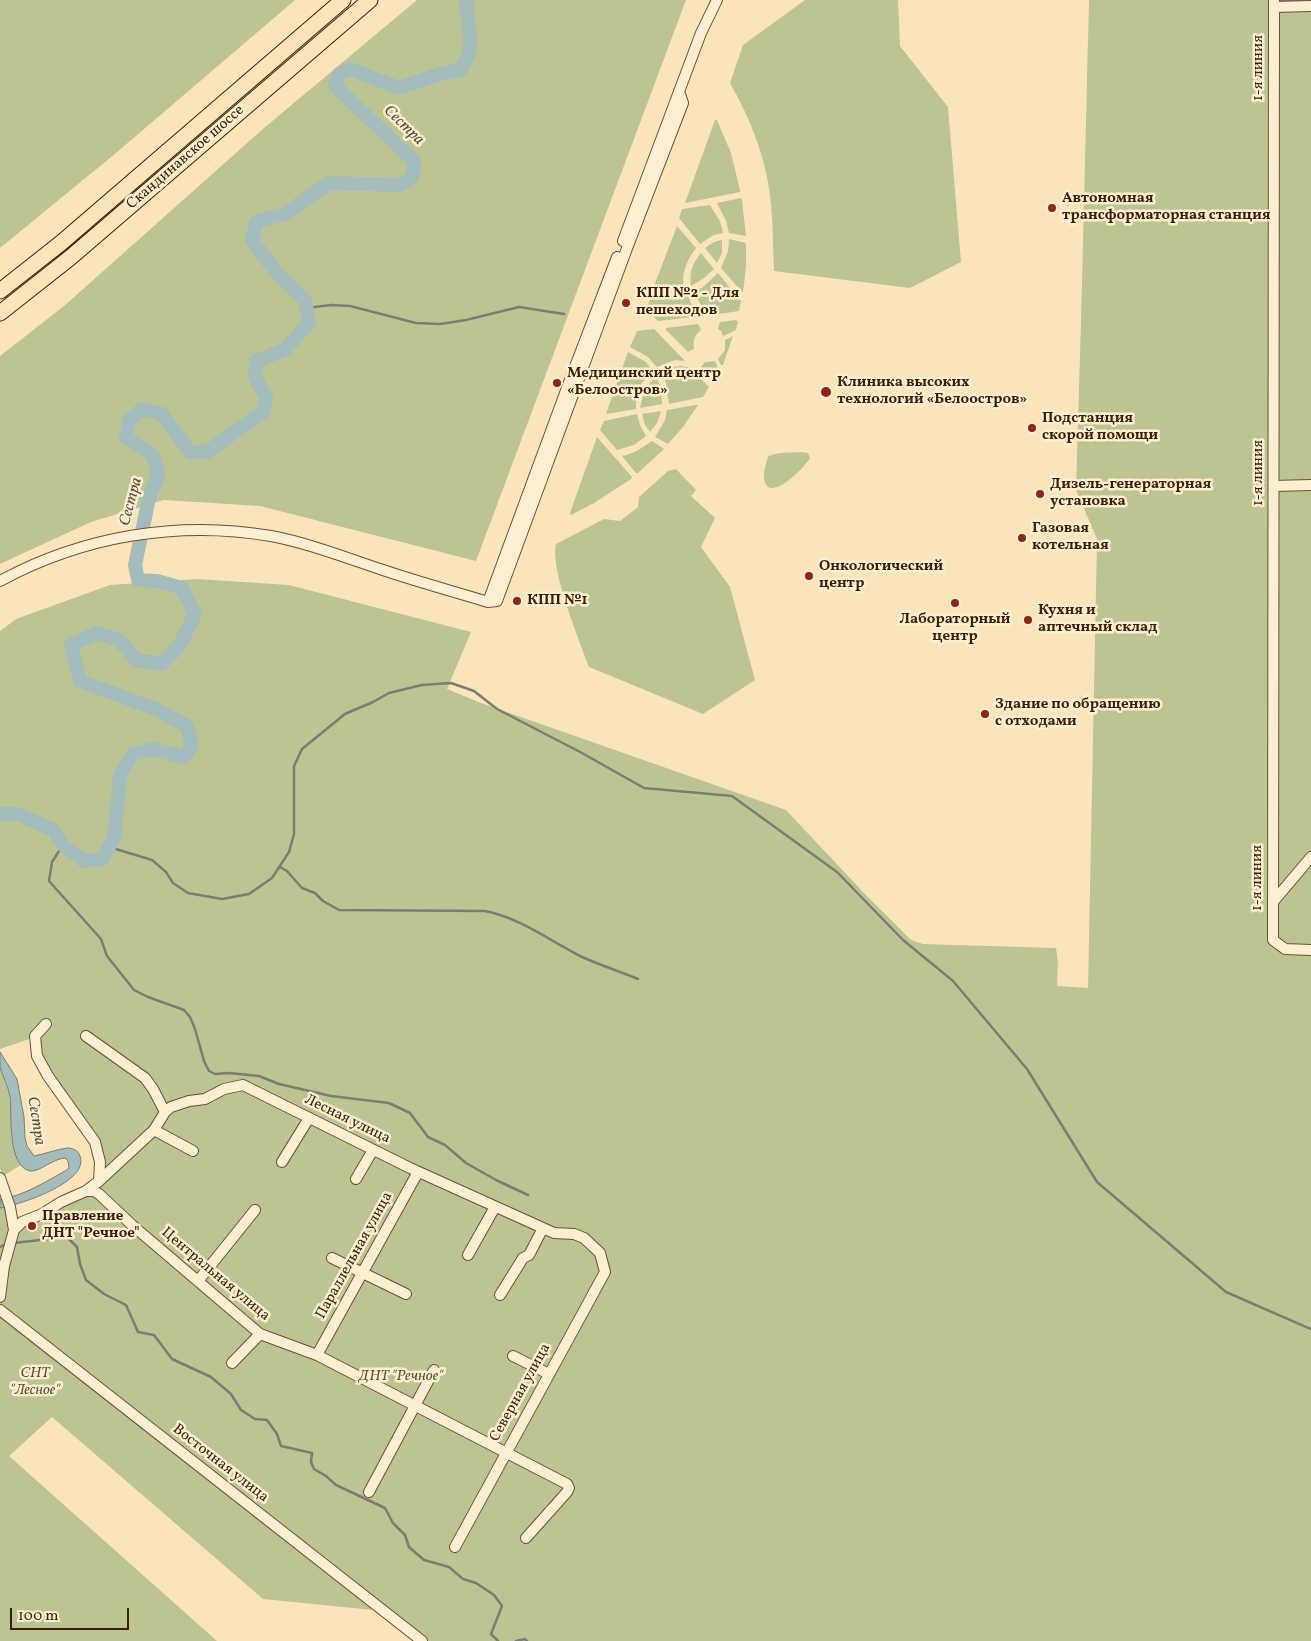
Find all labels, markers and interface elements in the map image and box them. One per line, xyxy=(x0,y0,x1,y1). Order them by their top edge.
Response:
street label: 1-я линия xyxy=(1250,35,1268,101)
street label: Скандинавское шоссе xyxy=(124,102,248,214)
water label: Сестра xyxy=(379,102,427,150)
place label: Автономная трансформаторная станция xyxy=(1062,190,1271,225)
marker: Автономная трансформаторная станция xyxy=(1046,202,1058,214)
place label: КПП №2 - Для пешеходов xyxy=(636,285,739,320)
marker: КПП №2 - Для пешеходов xyxy=(620,297,632,309)
place label: Медицинский центр «Белоостров» xyxy=(567,365,721,400)
place label: Клиника высоких технологий «Белоостров» xyxy=(837,374,1027,409)
marker: Медицинский центр «Белоостров» xyxy=(551,377,563,389)
marker: Клиника высоких технологий «Белоостров» xyxy=(819,385,833,399)
place label: Подстанция скорой помощи xyxy=(1042,410,1158,445)
marker: Подстанция скорой помощи xyxy=(1026,422,1038,434)
street label: 1-я линия xyxy=(1250,440,1268,506)
water label: Сестра xyxy=(116,476,148,528)
place label: Дизель-генераторная установка xyxy=(1050,476,1211,511)
marker: Дизель-генераторная установка xyxy=(1034,488,1046,500)
place label: Газовая котельная xyxy=(1032,520,1109,555)
marker: Газовая котельная xyxy=(1016,532,1028,544)
place label: Онкологический центр xyxy=(819,558,943,593)
marker: Онкологический центр xyxy=(803,570,815,582)
place label: КПП №1 xyxy=(527,592,588,610)
marker: КПП №1 xyxy=(511,595,523,607)
marker: Лабораторный центр xyxy=(949,597,961,609)
place label: Кухня и аптечный склад xyxy=(1038,602,1157,637)
place label: Лабораторный центр xyxy=(900,611,1010,646)
marker: Кухня и аптечный склад xyxy=(1022,614,1034,626)
place label: Здание по обращению с отходами xyxy=(995,696,1161,731)
marker: Здание по обращению с отходами xyxy=(979,708,991,720)
street label: 1-я линия xyxy=(1249,845,1267,911)
street label: Лесная улица xyxy=(301,1091,393,1149)
water label: Сестра xyxy=(22,1095,48,1147)
street label: Параллельная улица xyxy=(313,1189,397,1323)
place label: Правление ДНТ "Речное" xyxy=(42,1208,140,1243)
marker: Правление ДНТ "Речное" xyxy=(26,1220,38,1232)
street label: Центральная улица xyxy=(157,1224,273,1326)
street label: Северная улица xyxy=(487,1341,555,1445)
park label: СНТ "Лесное" xyxy=(10,1365,60,1400)
park label: ДНТ "Речное" xyxy=(359,1368,443,1386)
street label: Восточная улица xyxy=(168,1421,272,1507)
scale bar xyxy=(12,1598,131,1630)
text: 100 m xyxy=(18,1606,58,1627)

